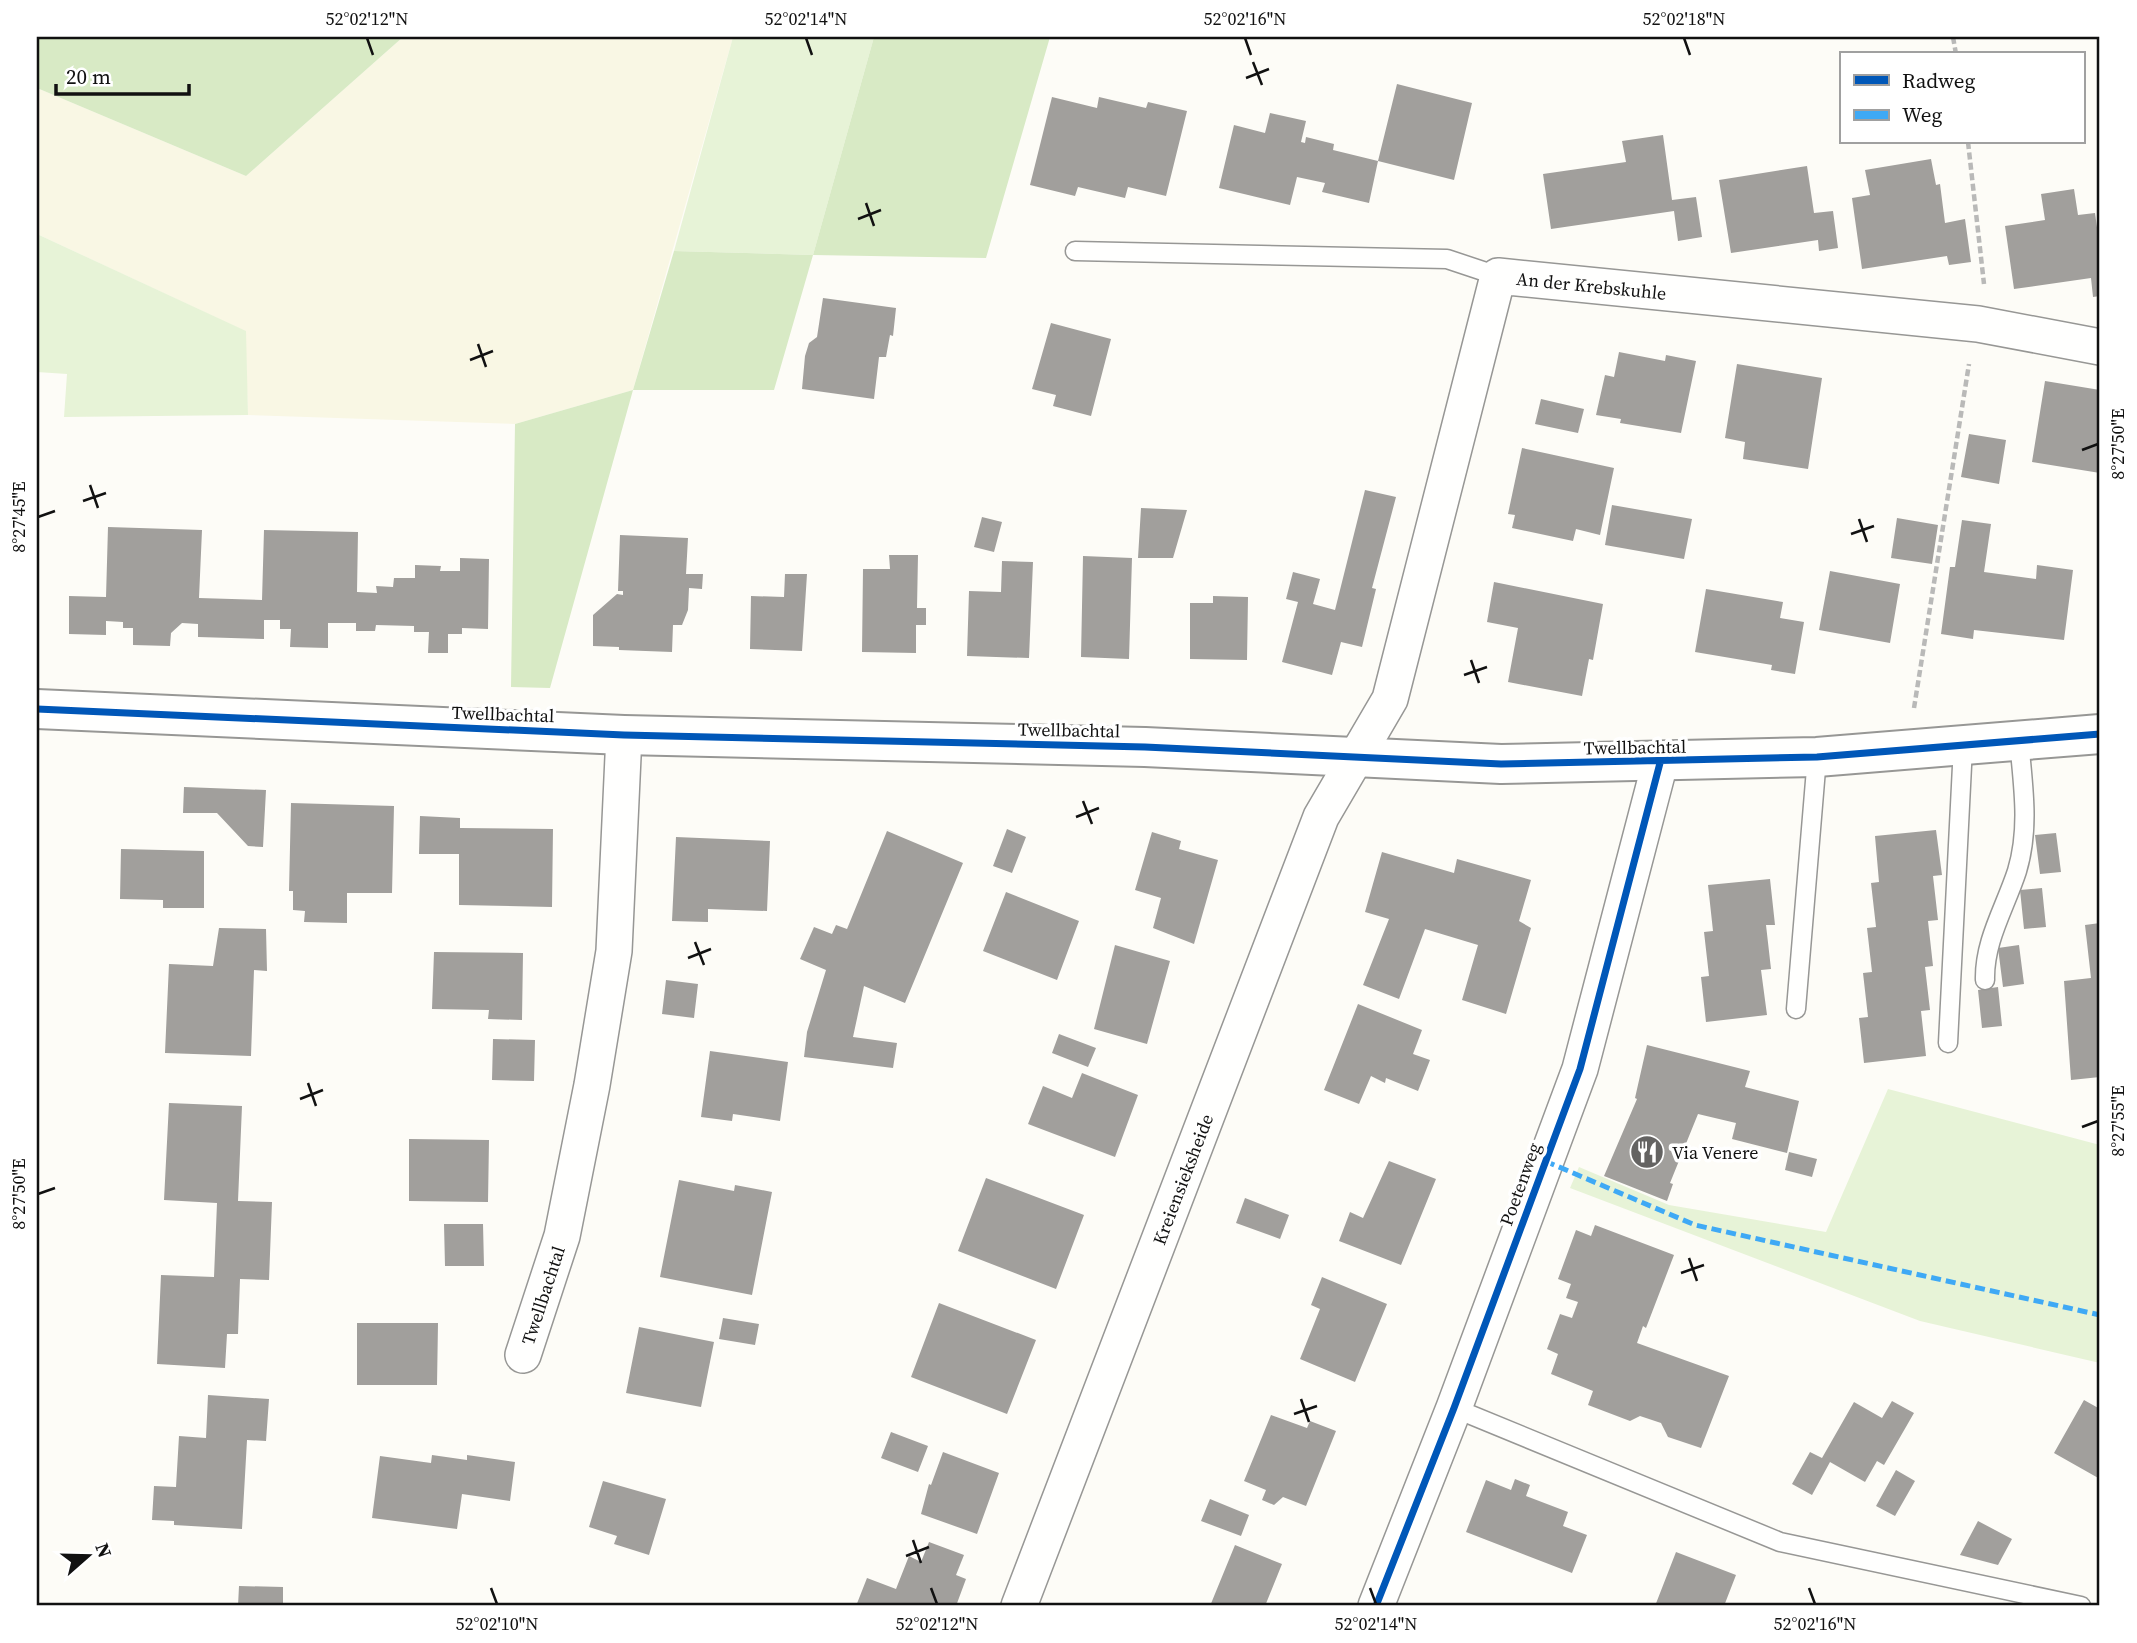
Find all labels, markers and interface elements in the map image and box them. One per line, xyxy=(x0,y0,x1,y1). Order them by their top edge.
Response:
text: 52°02'12"N xyxy=(326,6,408,31)
text: 52°02'14"N xyxy=(765,6,847,31)
text: 52°02'16"N xyxy=(1204,6,1286,31)
text: 52°02'18"N xyxy=(1643,6,1725,31)
scale bar xyxy=(56,52,189,96)
legend xyxy=(1840,52,2084,144)
text: 20 m xyxy=(66,62,111,91)
text: Radweg xyxy=(1902,66,1975,95)
text: Weg xyxy=(1902,100,1942,129)
street label: An der Krebskuhle xyxy=(1515,265,1668,305)
text: 8°27'50"E xyxy=(2105,408,2130,480)
text: 8°27'45"E xyxy=(6,481,31,553)
street label: Twellbachtal xyxy=(451,700,555,728)
street label: Twellbachtal xyxy=(1018,717,1120,743)
street label: Twellbachtal xyxy=(1584,734,1686,760)
text: 8°27'55"E xyxy=(2105,1085,2130,1157)
street label: Kreiensieksheide xyxy=(1146,1110,1219,1248)
restaurant icon: Via Venere xyxy=(1628,1133,1666,1171)
street label: Poetenweg xyxy=(1493,1139,1547,1229)
place label: Via Venere xyxy=(1672,1140,1759,1165)
text: 8°27'50"E xyxy=(6,1158,31,1230)
street label: Twellbachtal xyxy=(515,1242,570,1348)
north arrow xyxy=(52,1520,122,1590)
text: N xyxy=(89,1539,119,1561)
text: 52°02'10"N xyxy=(456,1611,538,1636)
text: 52°02'12"N xyxy=(896,1611,978,1636)
text: 52°02'14"N xyxy=(1335,1611,1417,1636)
text: 52°02'16"N xyxy=(1774,1611,1856,1636)

